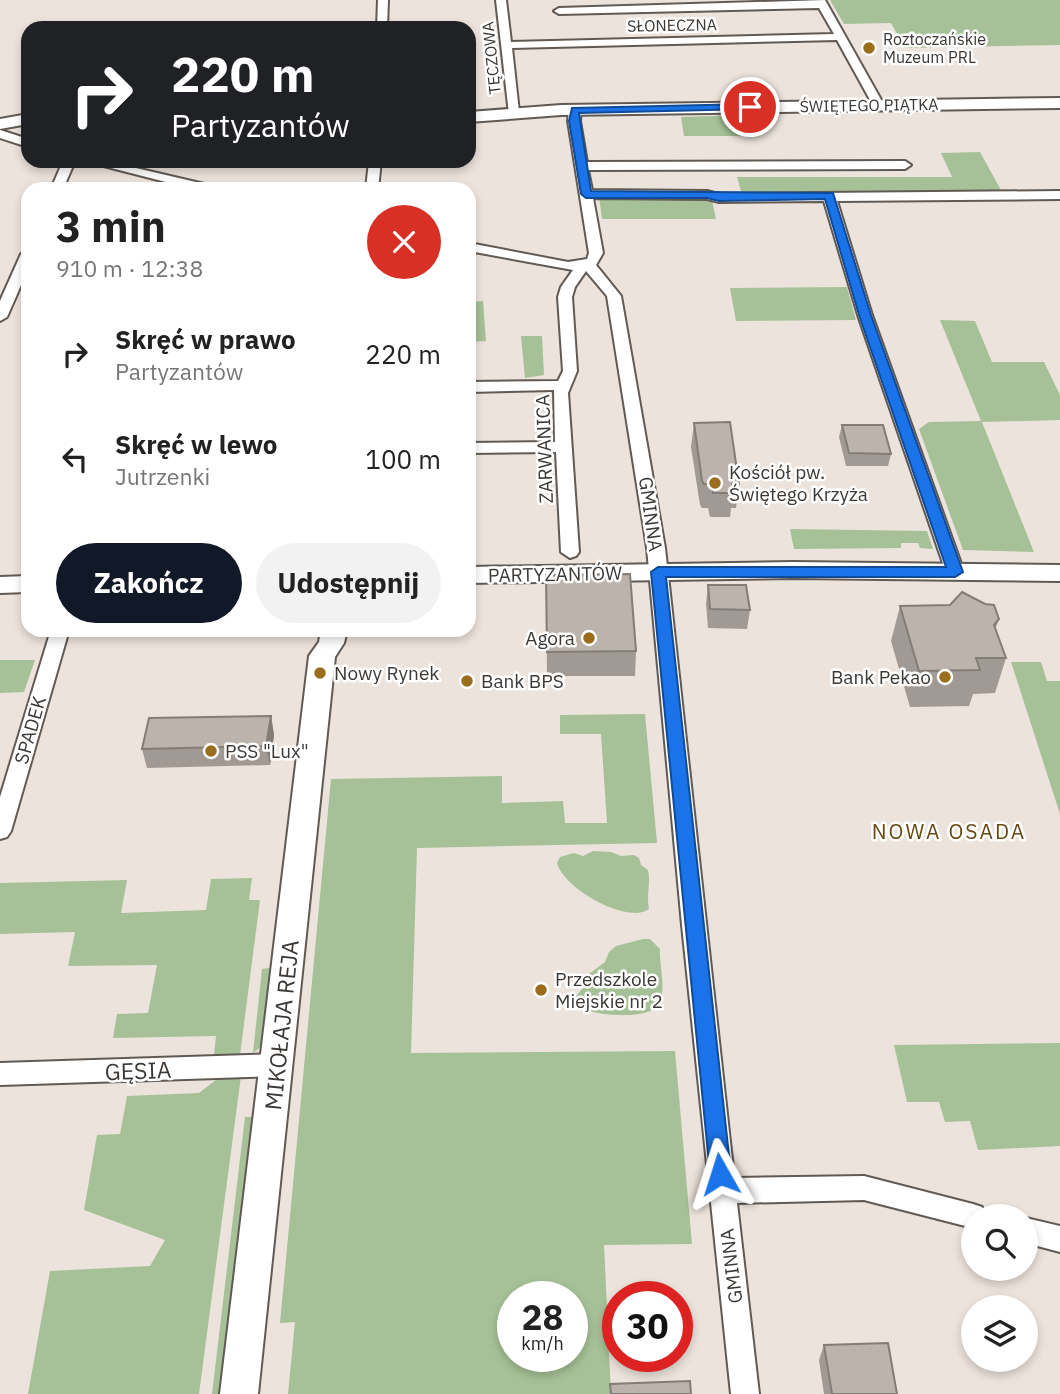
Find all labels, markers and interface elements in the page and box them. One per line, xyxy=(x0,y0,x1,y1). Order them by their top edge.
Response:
street label: SŁONECZNA xyxy=(627,14,717,36)
street label: TĘCZOWA xyxy=(477,21,505,95)
place label: Roztoczańskie Muzeum PRL xyxy=(883,29,986,67)
marker: Roztoczańskie Muzeum PRL xyxy=(861,40,877,56)
text: 220 m xyxy=(171,42,315,105)
icon: right xyxy=(56,49,147,140)
pin xyxy=(720,77,780,137)
icon: arrive xyxy=(731,88,769,126)
street label: ŚWIĘTEGO PIĄTKA xyxy=(799,93,939,116)
text: Partyzantów xyxy=(171,104,350,146)
text: 3 min xyxy=(56,199,166,254)
button: close xyxy=(367,205,441,279)
text: 910 m · 12:38 xyxy=(56,253,203,283)
text: Skręć w prawo xyxy=(115,322,296,356)
icon: right xyxy=(56,335,94,373)
text: 220 m xyxy=(365,337,441,371)
text: Partyzantów xyxy=(115,356,244,386)
street label: ZARWANICA xyxy=(530,394,558,504)
text: Skręć w lewo xyxy=(115,427,277,461)
icon: left xyxy=(56,440,94,478)
text: 100 m xyxy=(365,442,441,476)
place label: Kościół pw. Świętego Krzyża xyxy=(729,460,868,506)
text: Jutrzenki xyxy=(115,461,210,491)
street label: GMINNA xyxy=(634,475,668,553)
marker: Kościół pw. Świętego Krzyża xyxy=(707,475,723,491)
button: Zakończ xyxy=(56,543,242,623)
button: Udostępnij xyxy=(256,543,441,623)
street label: PARTYZANTÓW xyxy=(488,561,622,587)
place label: Agora xyxy=(525,626,575,650)
marker: Agora xyxy=(581,630,597,646)
place label: Nowy Rynek xyxy=(334,661,439,685)
marker: Nowy Rynek xyxy=(312,665,328,681)
place label: Bank Pekao xyxy=(831,665,931,689)
place label: Bank BPS xyxy=(481,669,564,693)
marker: Bank Pekao xyxy=(937,669,953,685)
marker: Bank BPS xyxy=(459,673,475,689)
street label: SPADEK xyxy=(9,693,51,767)
place label: PSS "Lux" xyxy=(225,739,309,763)
marker: PSS "Lux" xyxy=(203,743,219,759)
district label: NOWA OSADA xyxy=(872,817,1026,845)
street label: MIKOŁAJA REJA xyxy=(257,938,305,1112)
place label: Przedszkole Miejskie nr 2 xyxy=(555,967,663,1013)
marker: Przedszkole Miejskie nr 2 xyxy=(533,982,549,998)
street label: GĘSIA xyxy=(104,1054,172,1086)
position arrow xyxy=(683,1137,757,1211)
map controls xyxy=(961,1204,1038,1372)
button: search xyxy=(961,1204,1038,1281)
street label: GMINNA xyxy=(715,1227,747,1305)
speed limit sign: 30 xyxy=(602,1281,693,1372)
text: 28 xyxy=(521,1294,564,1340)
button: layers xyxy=(961,1295,1038,1372)
text: km/h xyxy=(521,1332,564,1355)

